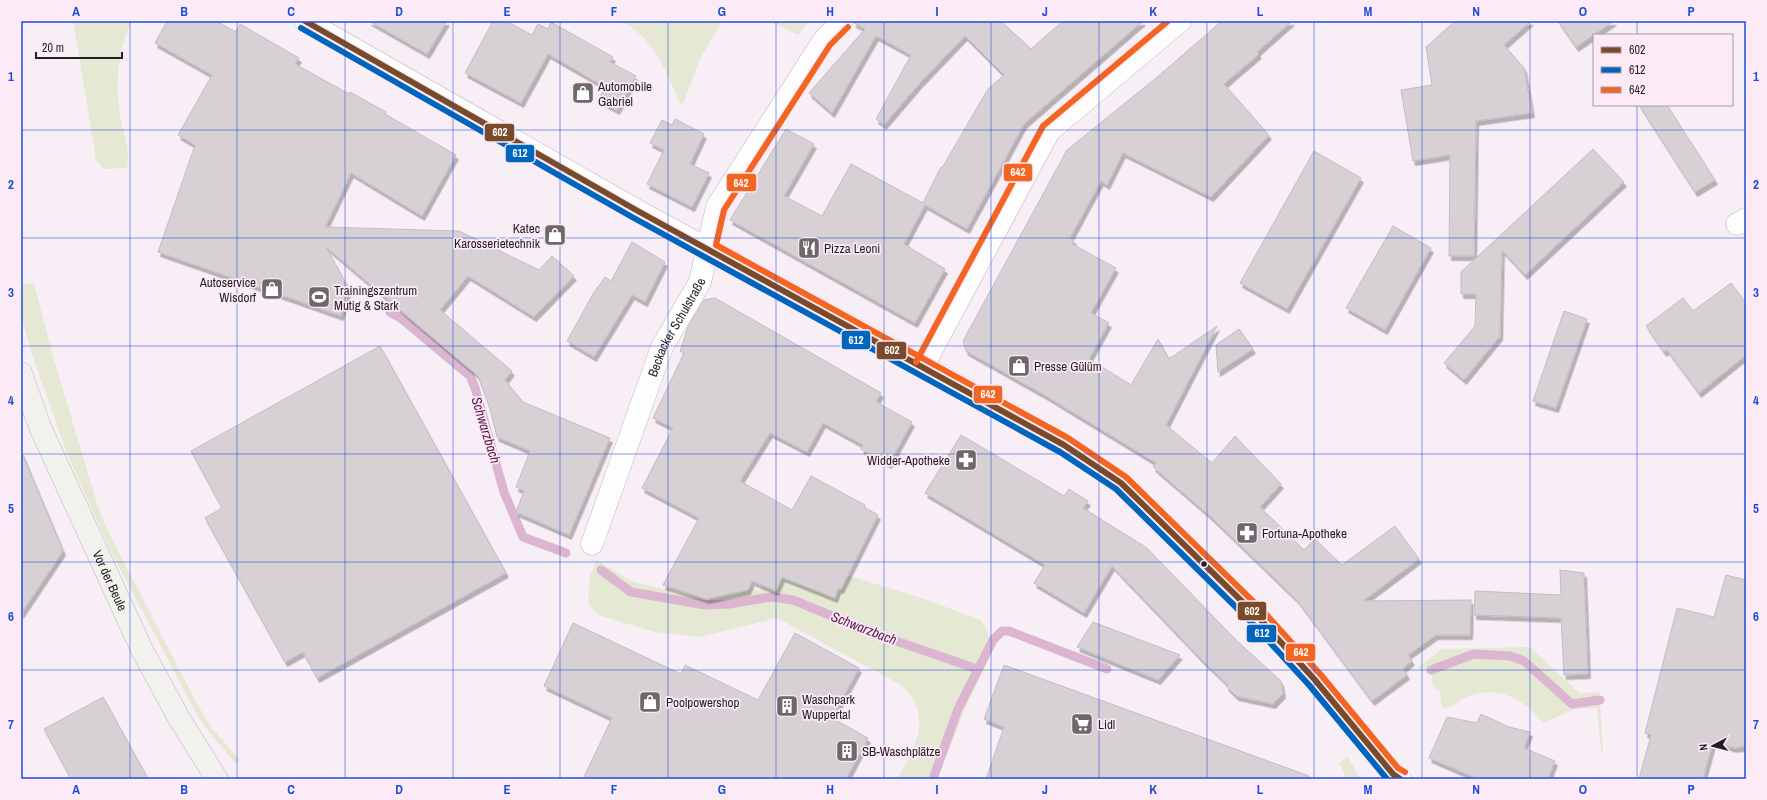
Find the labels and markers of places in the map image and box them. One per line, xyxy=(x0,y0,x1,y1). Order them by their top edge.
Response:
place label: Automobile Gabriel xyxy=(597,78,652,110)
shop icon: Automobile Gabriel xyxy=(570,80,596,106)
place label: Katec Karosserietechnik xyxy=(454,220,541,252)
shop icon: Katec Karosserietechnik xyxy=(542,222,568,248)
restaurant icon: Pizza Leoni xyxy=(796,235,822,261)
place label: Pizza Leoni xyxy=(824,240,880,257)
place label: Autoservice Wisdorf xyxy=(199,274,256,306)
shop icon: Autoservice Wisdorf xyxy=(259,276,285,302)
place label: Trainingszentrum Mutig & Stark xyxy=(334,282,417,314)
sports icon: Trainingszentrum Mutig & Stark xyxy=(306,284,332,310)
shop icon: Presse Gülüm xyxy=(1006,353,1032,379)
place label: Presse Gülüm xyxy=(1034,358,1102,375)
pharmacy icon: Widder-Apotheke xyxy=(953,447,979,473)
place label: Widder-Apotheke xyxy=(867,452,950,469)
pharmacy icon: Fortuna-Apotheke xyxy=(1234,520,1260,546)
place label: Fortuna-Apotheke xyxy=(1262,525,1347,542)
unlabelled marker xyxy=(1199,559,1209,569)
shop icon: Poolpowershop xyxy=(637,689,663,715)
place label: Waschpark Wuppertal xyxy=(802,691,856,723)
building icon: Waschpark Wuppertal xyxy=(774,693,800,719)
place label: Poolpowershop xyxy=(666,694,740,711)
supermarket icon: Lidl xyxy=(1069,711,1095,737)
place label: Lidl xyxy=(1098,716,1115,733)
building icon: SB-Waschplätze xyxy=(834,738,860,764)
place label: SB-Waschplätze xyxy=(862,743,940,760)

